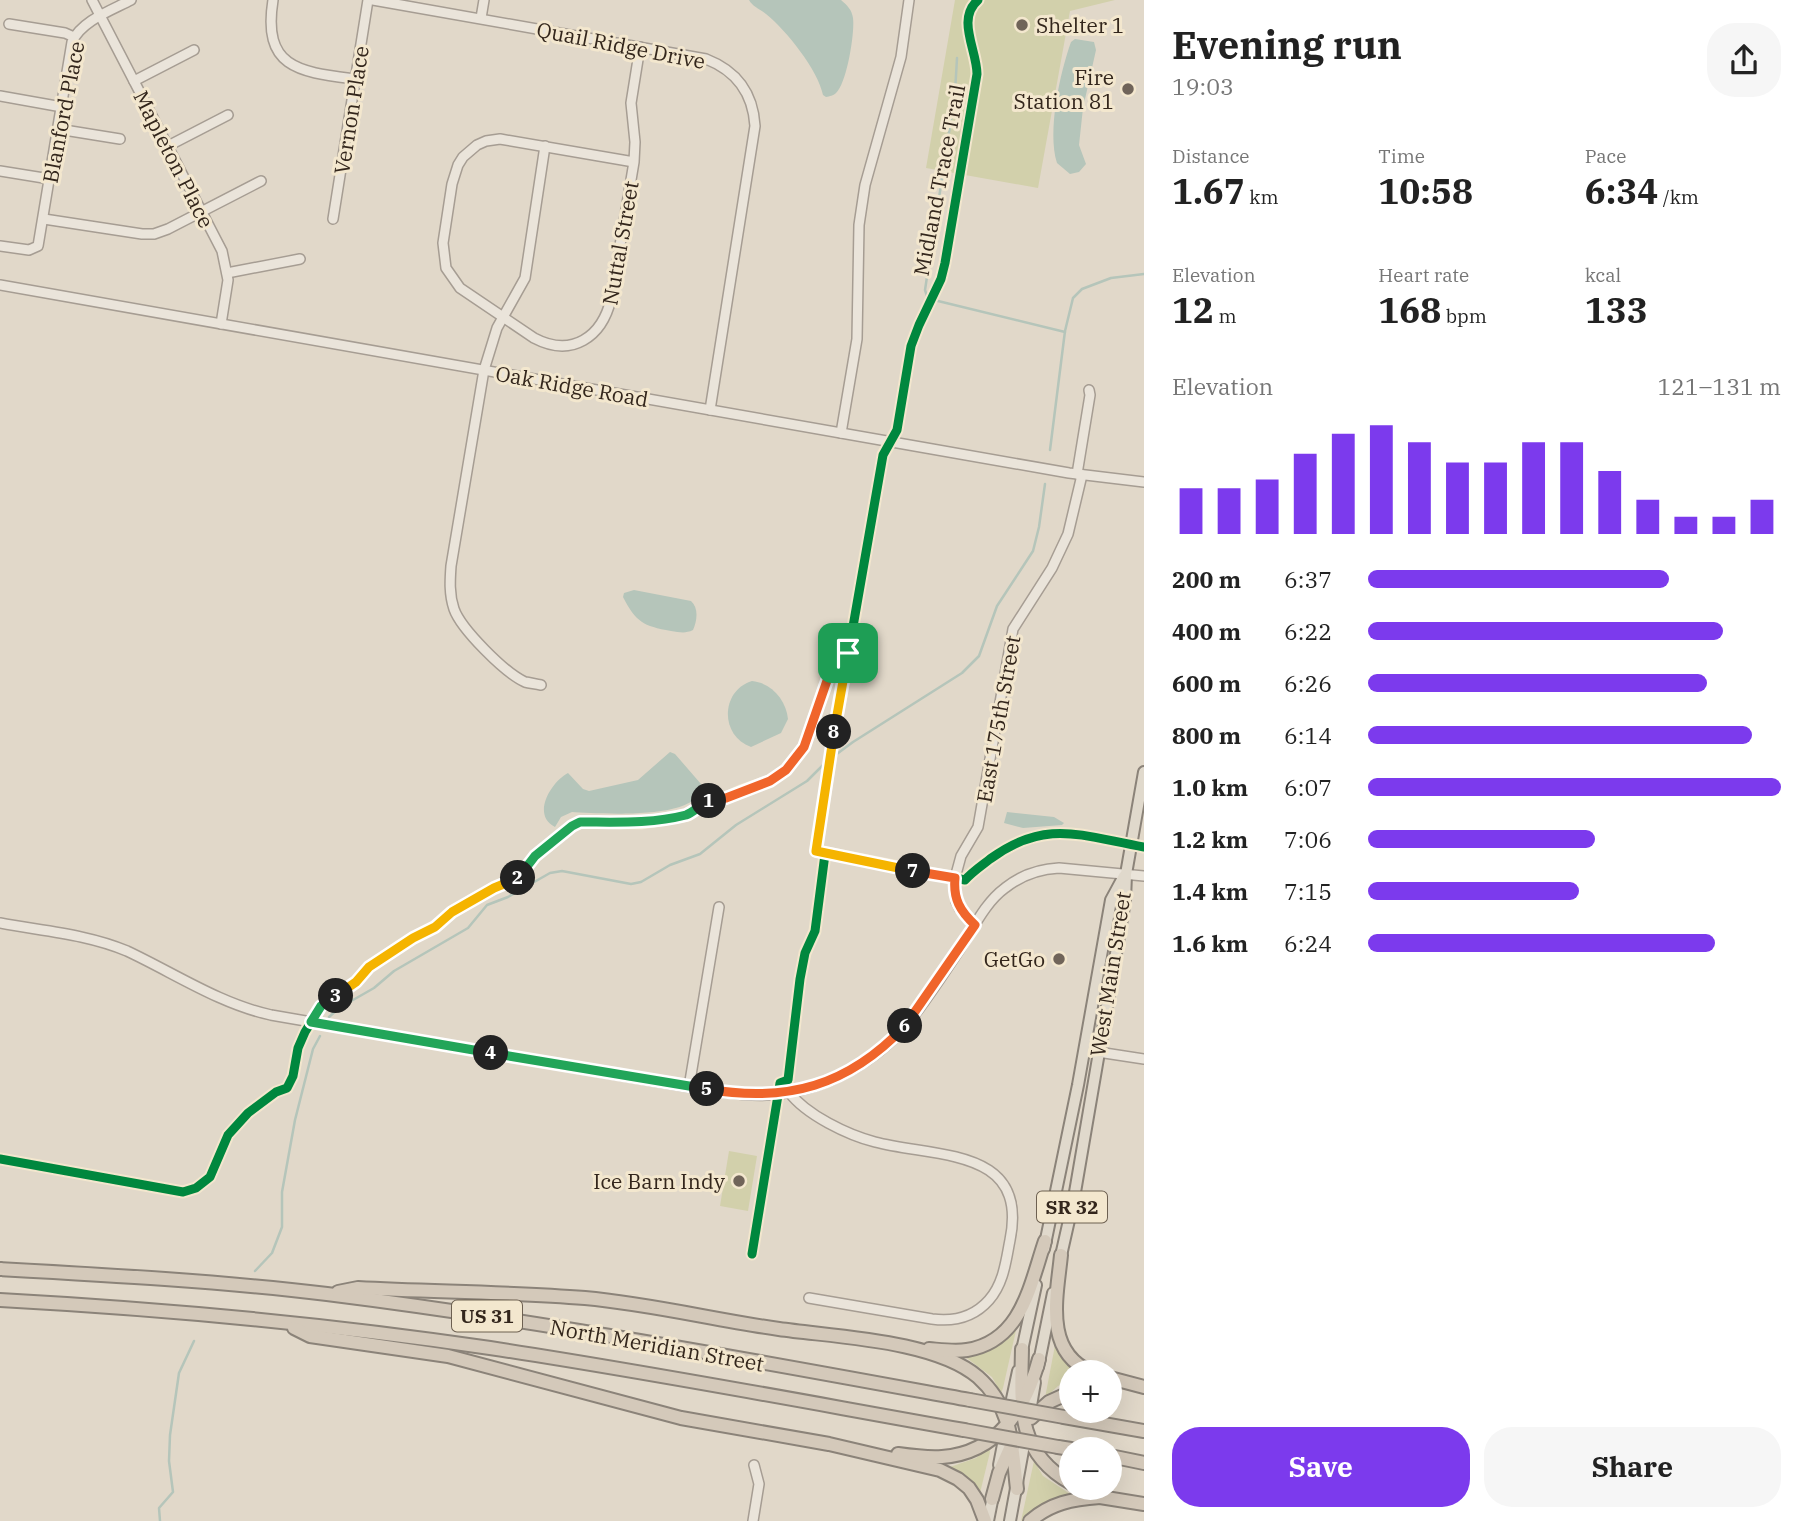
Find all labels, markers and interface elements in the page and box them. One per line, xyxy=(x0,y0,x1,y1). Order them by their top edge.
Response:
place label: Shelter 1 xyxy=(1036,11,1124,39)
street label: Quail Ridge Drive xyxy=(534,15,708,75)
marker: Shelter 1 xyxy=(1014,17,1030,33)
text: Evening run xyxy=(1172,20,1402,69)
button: share xyxy=(1707,23,1781,97)
street label: Blanford Place xyxy=(36,39,90,185)
street label: Vernon Place xyxy=(327,44,375,176)
place label: Fire Station 81 xyxy=(1014,63,1114,115)
text: 19:03 xyxy=(1172,71,1234,101)
marker: Fire Station 81 xyxy=(1120,81,1136,97)
street label: Midland Trace Trail xyxy=(907,82,971,278)
street label: Mapleton Place xyxy=(127,86,221,232)
text: Distance xyxy=(1172,144,1250,168)
text: Time xyxy=(1378,144,1425,168)
text: Pace xyxy=(1585,144,1626,168)
text: 1.67 xyxy=(1172,168,1245,214)
text: 10:58 xyxy=(1378,168,1473,214)
text: 6:34 xyxy=(1585,168,1658,214)
street label: Nuttal Street xyxy=(595,179,645,307)
text: km xyxy=(1245,185,1279,209)
text: /km xyxy=(1658,185,1699,209)
text: Elevation xyxy=(1172,263,1256,287)
text: Heart rate xyxy=(1378,263,1469,287)
text: kcal xyxy=(1585,263,1621,287)
text: 12 xyxy=(1172,287,1214,333)
text: 168 xyxy=(1378,287,1441,333)
text: 133 xyxy=(1585,287,1648,333)
text: m xyxy=(1214,304,1237,328)
text: bpm xyxy=(1441,304,1487,328)
street label: Oak Ridge Road xyxy=(493,359,651,413)
text: Elevation xyxy=(1172,371,1273,401)
text: 121–131 m xyxy=(1657,371,1781,401)
text: 200 m xyxy=(1172,564,1241,594)
text: 6:37 xyxy=(1284,564,1332,594)
text: 400 m xyxy=(1172,616,1241,646)
text: 6:22 xyxy=(1284,616,1332,646)
pin xyxy=(818,623,878,683)
street label: East 175th Street xyxy=(969,633,1027,805)
icon: arrive xyxy=(829,634,867,672)
text: 600 m xyxy=(1172,668,1241,698)
text: 6:26 xyxy=(1284,668,1332,698)
pin: 8 xyxy=(816,714,852,750)
text: 8 xyxy=(828,719,839,743)
text: 800 m xyxy=(1172,720,1241,750)
text: 6:14 xyxy=(1284,720,1332,750)
text: 1.0 km xyxy=(1172,772,1248,802)
text: 6:07 xyxy=(1284,772,1332,802)
pin: 1 xyxy=(692,784,726,818)
text: 1 xyxy=(703,788,714,812)
text: 1.2 km xyxy=(1172,824,1248,854)
text: 7:06 xyxy=(1284,824,1332,854)
pin: 7 xyxy=(895,854,930,888)
text: 7 xyxy=(907,858,918,882)
pin: 2 xyxy=(500,860,536,896)
text: 2 xyxy=(512,865,523,889)
text: 1.4 km xyxy=(1172,876,1248,906)
text: 7:15 xyxy=(1284,876,1332,906)
street label: West Main Street xyxy=(1083,889,1137,1059)
text: 1.6 km xyxy=(1172,928,1248,958)
text: 6:24 xyxy=(1284,928,1332,958)
place label: GetGo xyxy=(984,945,1045,973)
marker: GetGo xyxy=(1051,951,1067,967)
pin: 3 xyxy=(318,978,354,1014)
text: 3 xyxy=(330,983,341,1007)
pin: 6 xyxy=(888,1009,922,1044)
text: 6 xyxy=(899,1013,910,1037)
pin: 4 xyxy=(474,1036,508,1070)
text: 4 xyxy=(485,1040,496,1064)
pin: 5 xyxy=(690,1072,724,1106)
text: 5 xyxy=(701,1076,712,1100)
place label: Ice Barn Indy xyxy=(593,1167,726,1195)
marker: Ice Barn Indy xyxy=(731,1173,747,1189)
road number: SR 32 xyxy=(1037,1191,1107,1222)
road number: US 31 xyxy=(452,1300,522,1332)
street label: North Meridian Street xyxy=(548,1312,766,1378)
map controls xyxy=(1059,1360,1122,1500)
button: + xyxy=(1059,1360,1122,1423)
button: Save xyxy=(1172,1427,1470,1507)
button: Share xyxy=(1484,1427,1781,1507)
button: − xyxy=(1059,1437,1122,1500)

